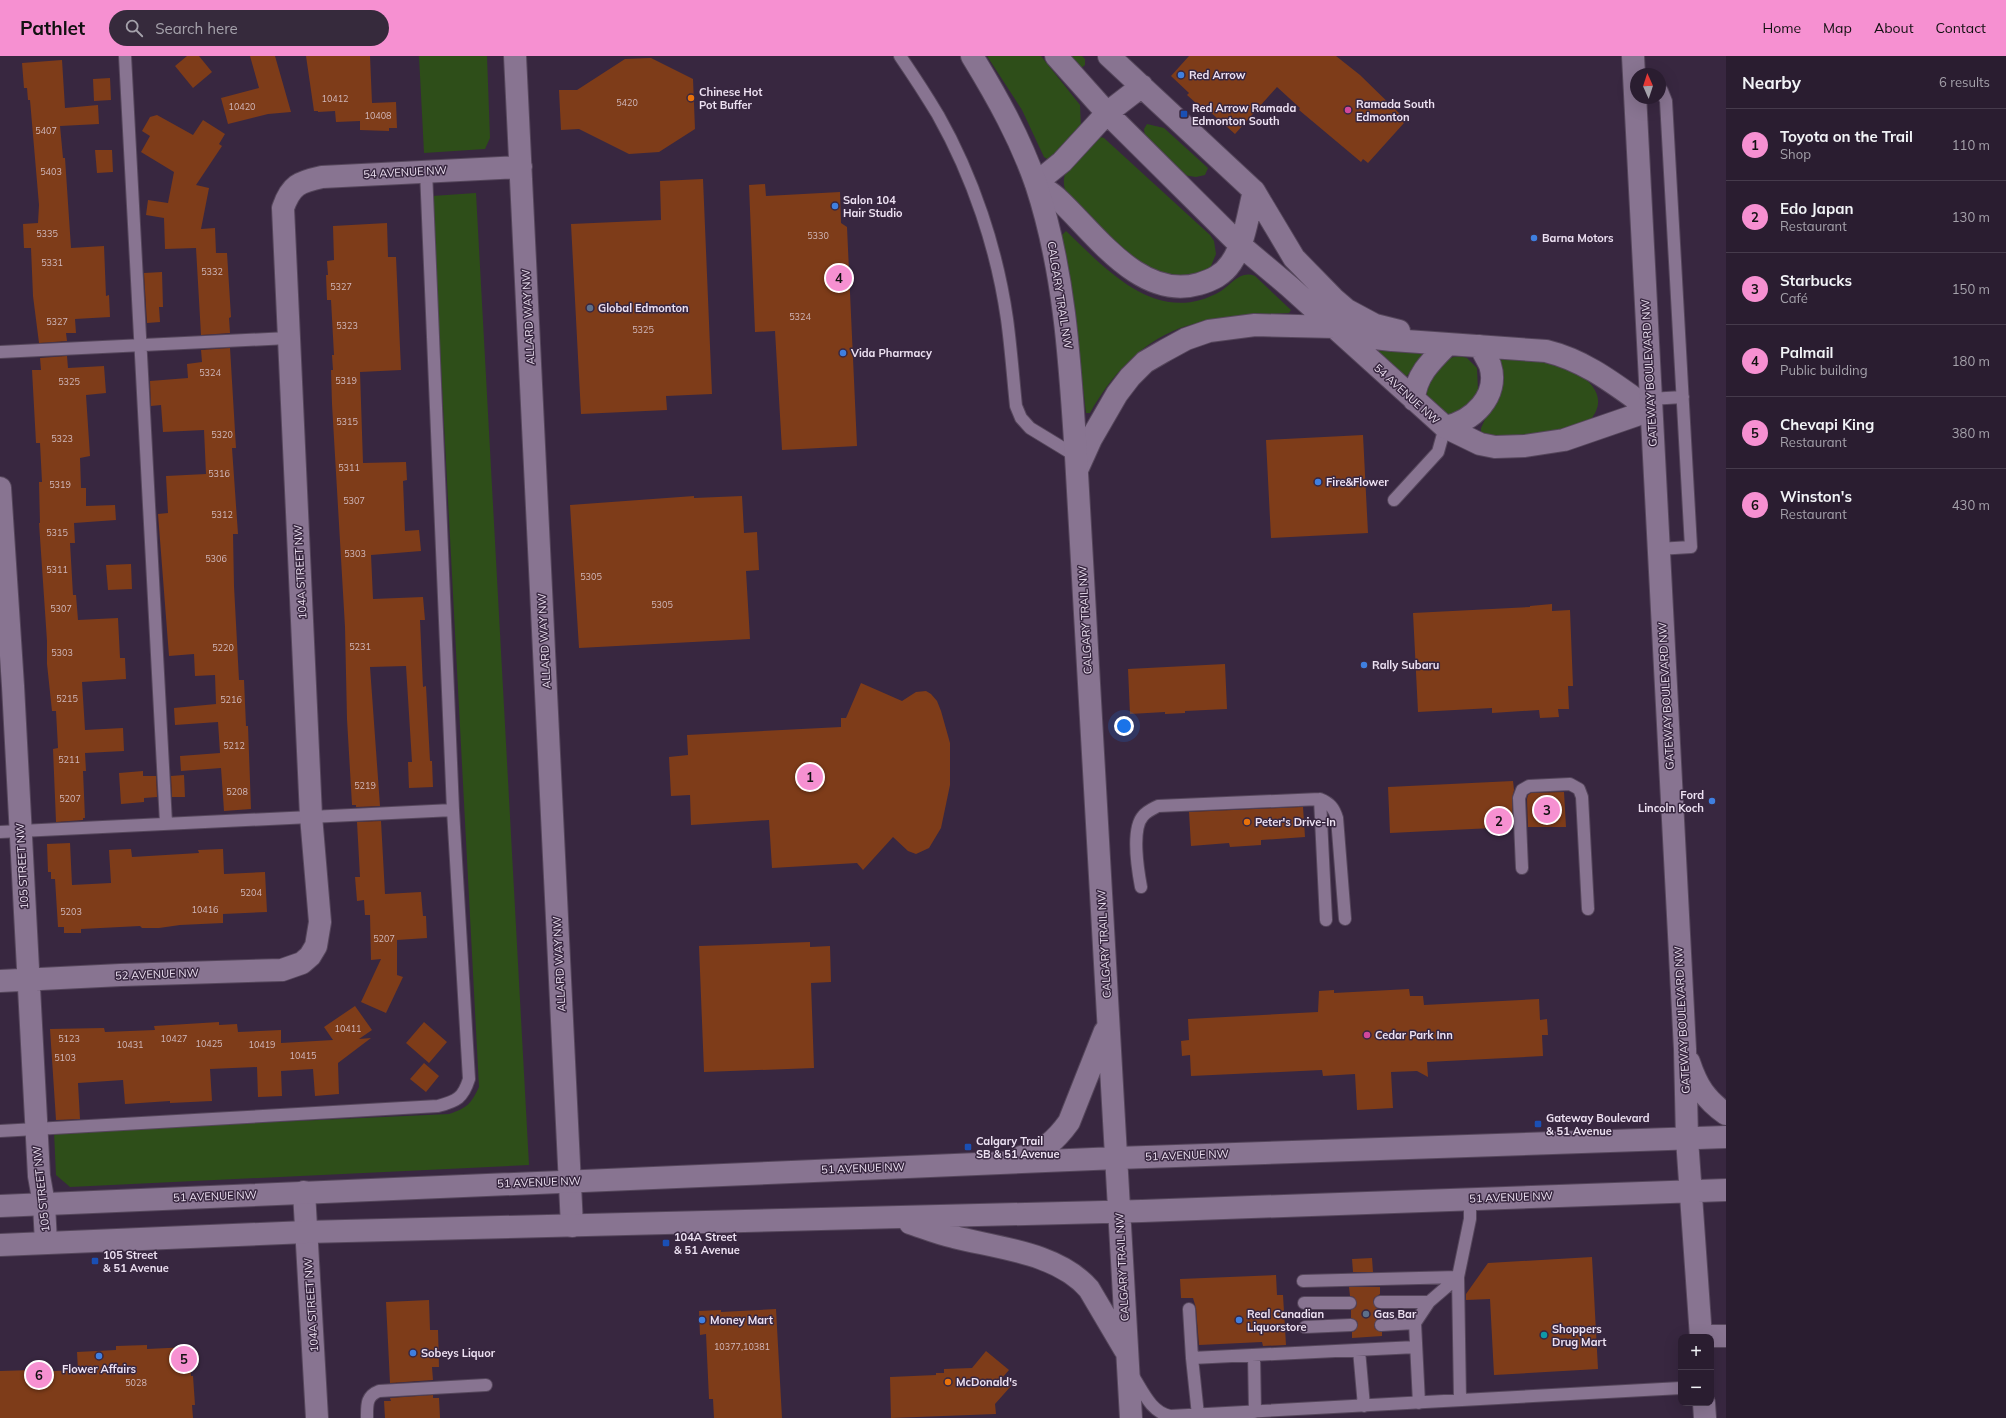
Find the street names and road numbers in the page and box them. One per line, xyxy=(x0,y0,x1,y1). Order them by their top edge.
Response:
street label: 54 AVENUE NW xyxy=(363,163,447,181)
street label: CALGARY TRAIL NW xyxy=(1045,240,1075,350)
street label: ALLARD WAY NW xyxy=(519,269,537,365)
street label: GATEWAY BOULEVARD NW xyxy=(1638,299,1660,447)
street label: 54 AVENUE NW xyxy=(1371,361,1443,427)
street label: 104A STREET NW xyxy=(291,524,309,620)
street label: CALGARY TRAIL NW xyxy=(1075,565,1095,675)
street label: ALLARD WAY NW xyxy=(535,593,553,689)
street label: GATEWAY BOULEVARD NW xyxy=(1655,622,1677,770)
street label: 105 STREET NW xyxy=(13,823,31,909)
street label: CALGARY TRAIL NW xyxy=(1094,889,1114,999)
street label: ALLARD WAY NW xyxy=(550,916,568,1012)
street label: GATEWAY BOULEVARD NW xyxy=(1671,946,1693,1094)
street label: 52 AVENUE NW xyxy=(115,966,199,982)
street label: 105 STREET NW xyxy=(30,1145,52,1233)
street label: 51 AVENUE NW xyxy=(1145,1147,1229,1163)
street label: 51 AVENUE NW xyxy=(821,1160,905,1176)
street label: 51 AVENUE NW xyxy=(497,1174,581,1190)
street label: 51 AVENUE NW xyxy=(173,1188,257,1204)
street label: 51 AVENUE NW xyxy=(1469,1189,1553,1205)
street label: CALGARY TRAIL NW xyxy=(1112,1212,1132,1322)
street label: 104A STREET NW xyxy=(301,1257,321,1353)

